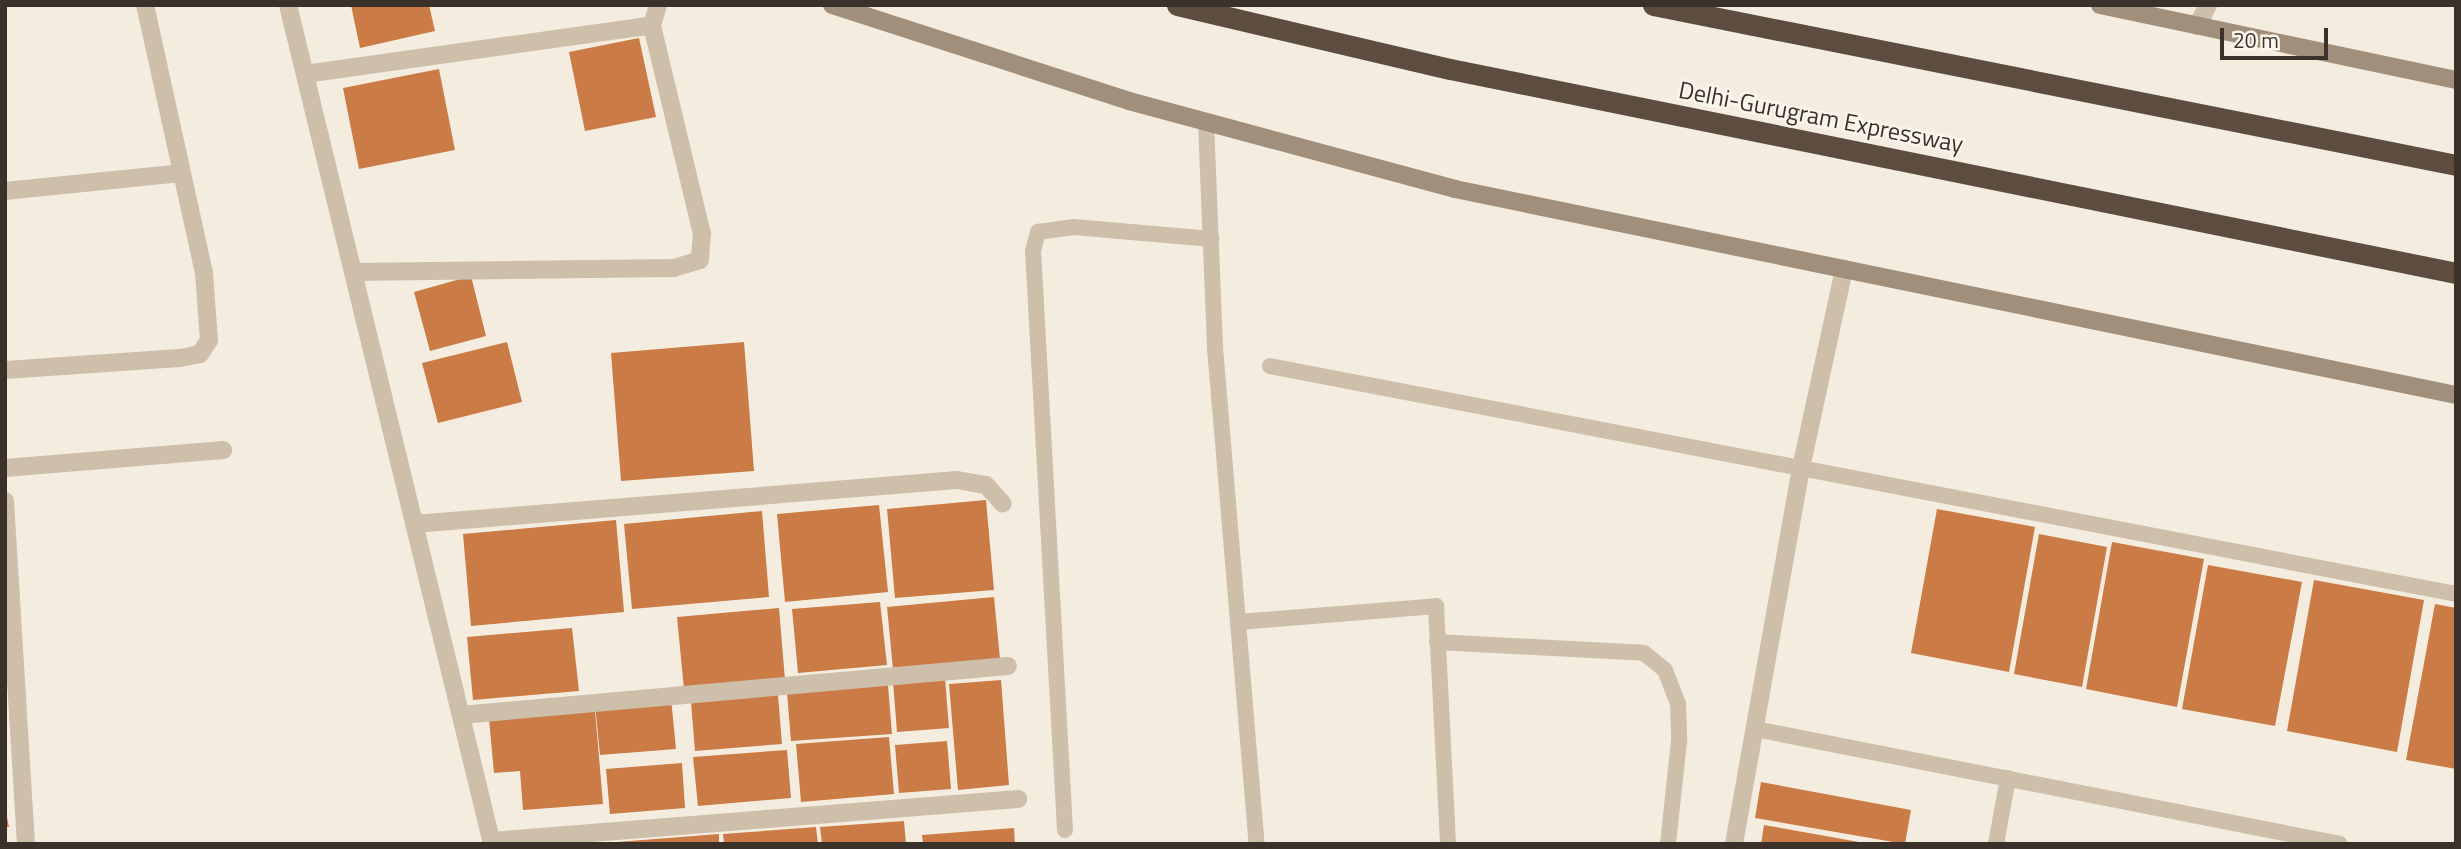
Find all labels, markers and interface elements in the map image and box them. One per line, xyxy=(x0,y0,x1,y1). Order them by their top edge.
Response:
scale bar xyxy=(2223,14,2332,58)
text: 20 m xyxy=(2233,24,2279,56)
street label: Delhi-Gurugram Expressway xyxy=(1676,75,1966,159)

